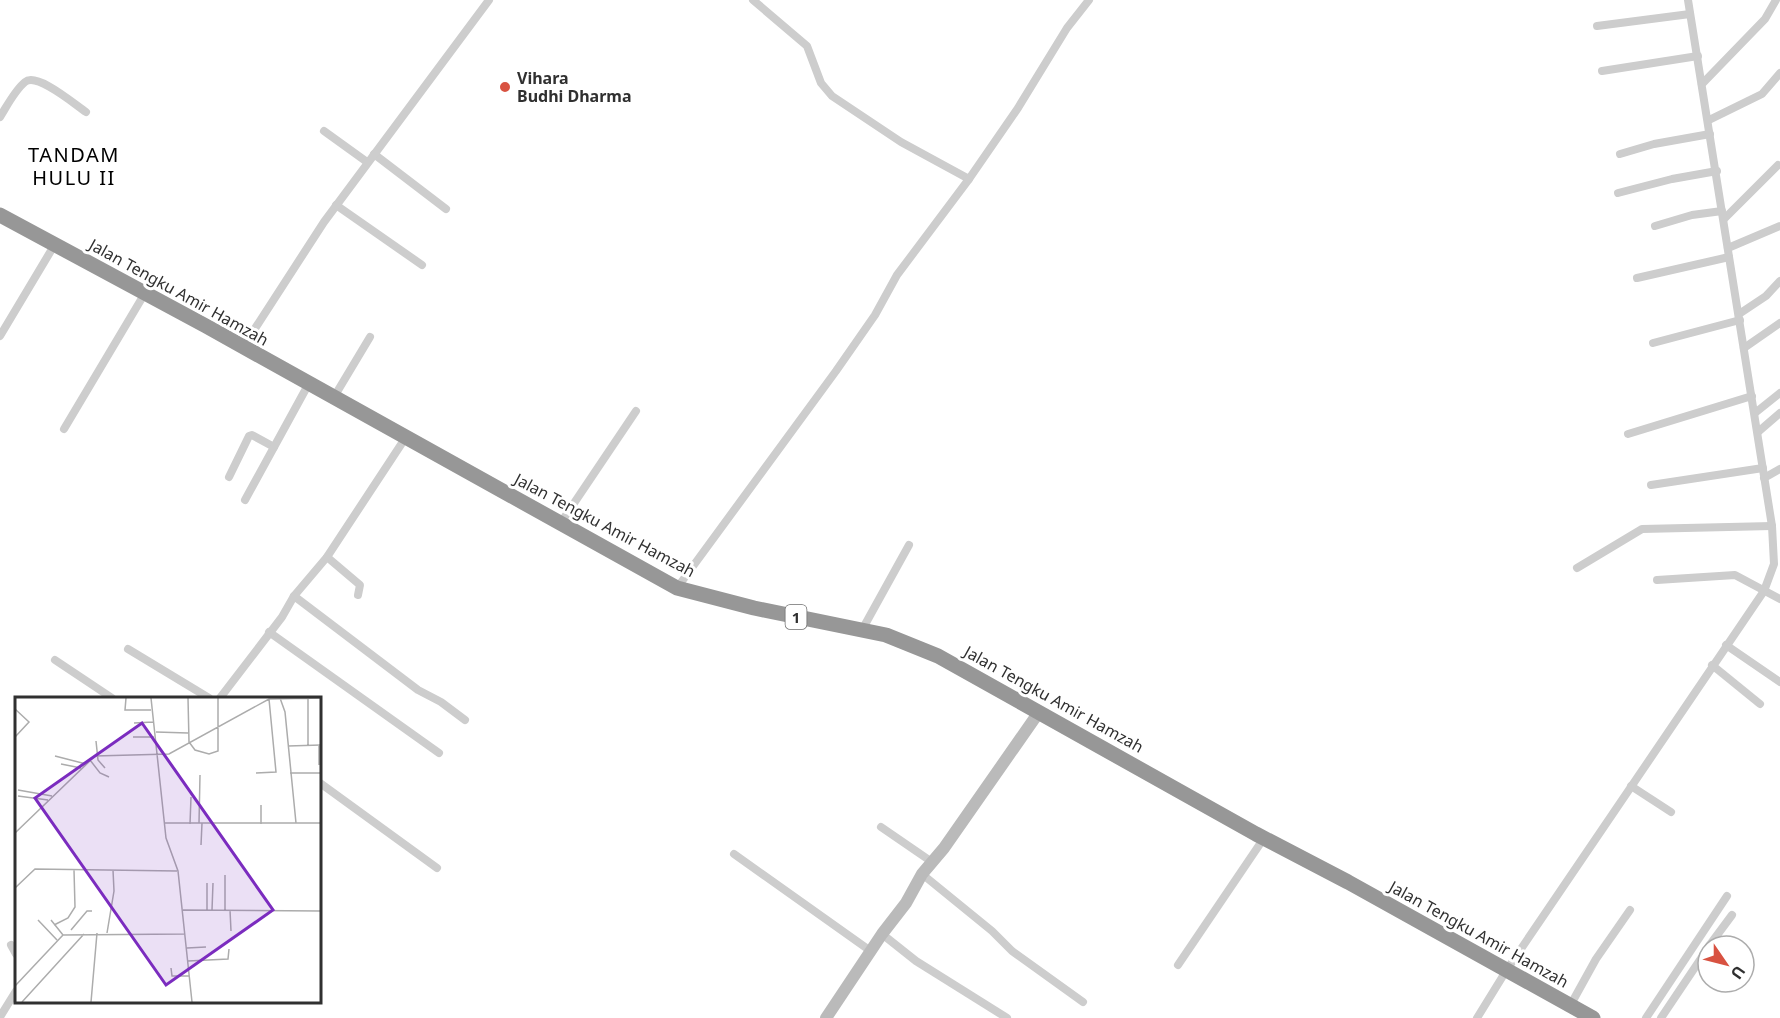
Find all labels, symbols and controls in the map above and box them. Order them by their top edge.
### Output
place label: Vihara Budhi Dharma [517,67,632,107]
marker: Vihara Budhi Dharma [498,80,512,94]
district label: TANDAM HULU II [28,141,120,191]
street label: Jalan Tengku Amir Hamzah [84,232,273,351]
street label: Jalan Tengku Amir Hamzah [509,467,699,582]
road number: 1 [786,605,806,629]
street label: Jalan Tengku Amir Hamzah [959,639,1148,758]
inset map [15,697,321,1003]
street label: Jalan Tengku Amir Hamzah [1384,874,1573,993]
north arrow [1696,934,1756,994]
text: U [1726,961,1751,984]

